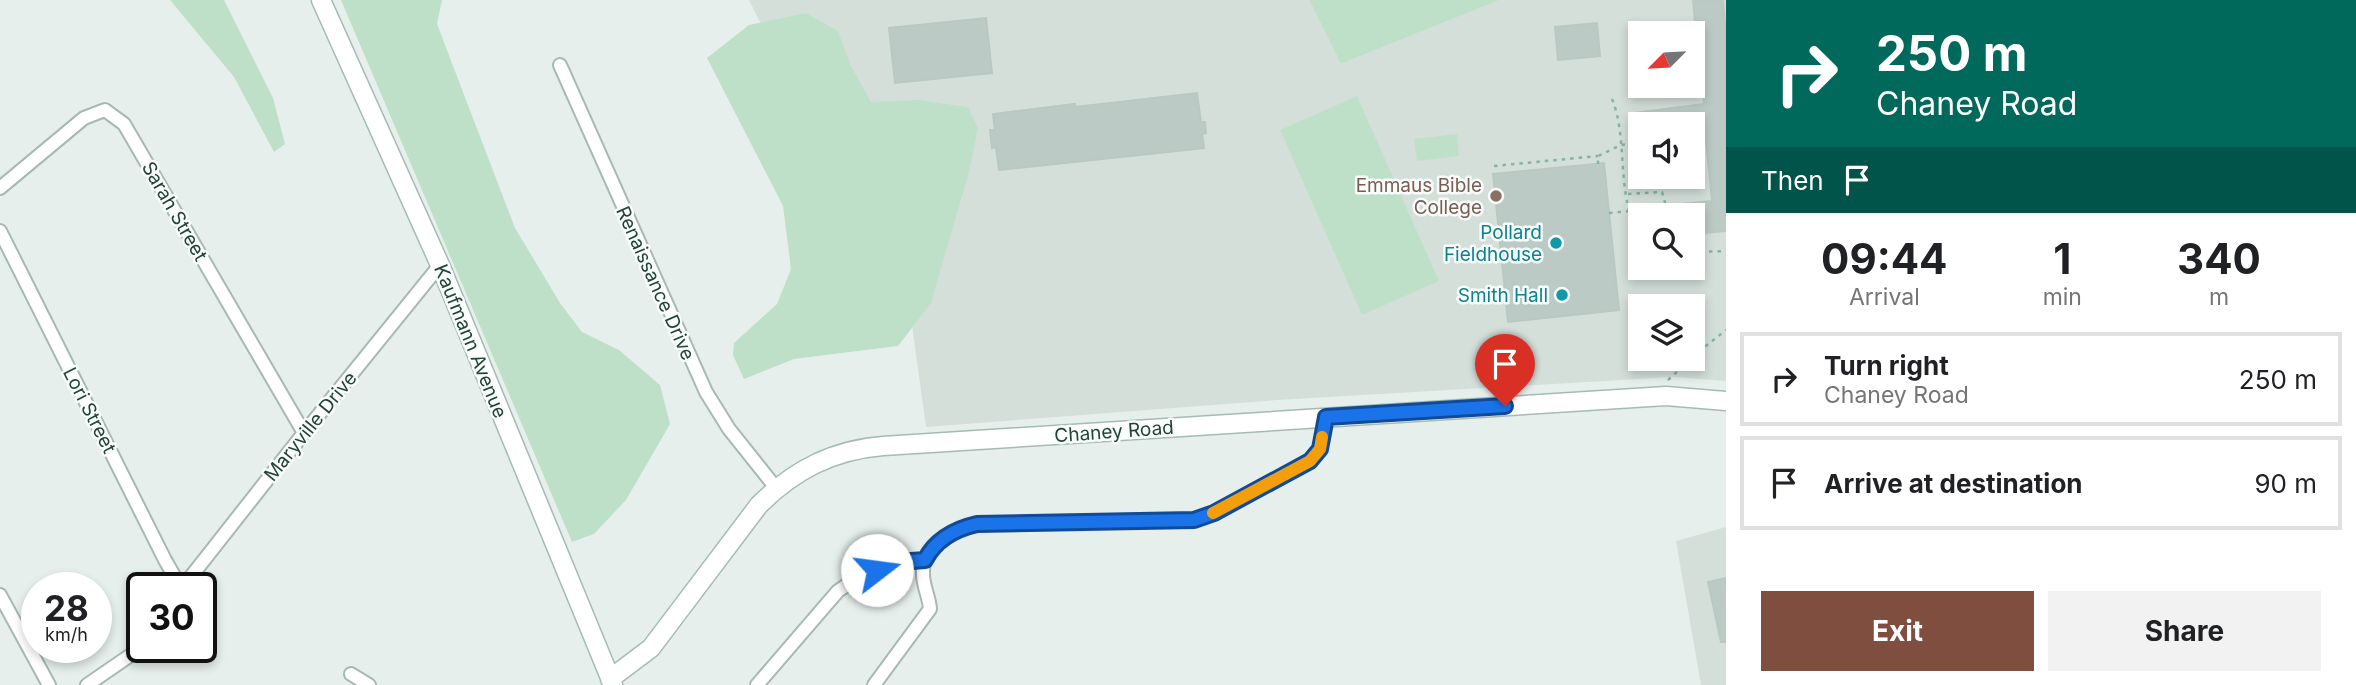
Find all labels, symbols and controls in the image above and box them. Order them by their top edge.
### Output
north arrow [1628,21,1704,98]
map controls [1628,21,1705,371]
text: 250 m [1876,24,2028,83]
icon: right [1761,28,1852,119]
text: Chaney Road [1876,84,2077,123]
button: sound [1628,112,1705,189]
street label: Sarah Street [137,157,212,265]
icon: arrive [1838,161,1876,199]
text: Then [1761,165,1824,196]
place label: Emmaus Bible College [1356,174,1482,219]
marker: Emmaus Bible College [1488,188,1504,204]
street label: Renaissance Drive [611,203,700,364]
button: search [1628,203,1705,280]
place label: Pollard Fieldhouse [1444,221,1542,266]
text: 09:44 [1821,233,1948,284]
text: 1 [2053,233,2071,284]
text: 340 [2177,233,2261,284]
marker: Pollard Fieldhouse [1548,235,1564,251]
street label: Kaufmann Avenue [429,261,512,421]
text: Arrival [1849,283,1920,311]
text: min [2043,283,2082,311]
text: m [2209,283,2229,311]
place label: Smith Hall [1458,284,1548,307]
marker: Smith Hall [1554,287,1570,303]
button: layers [1628,294,1705,371]
pin [1475,334,1535,406]
icon: arrive [1486,345,1524,383]
text: Turn right [1824,350,1949,381]
icon: right [1765,360,1803,398]
street label: Lori Street [58,364,121,457]
text: 250 m [2239,364,2317,395]
street label: Maryville Drive [259,367,361,486]
text: Chaney Road [1824,381,1969,409]
street label: Chaney Road [1054,416,1174,447]
icon: arrive [1765,464,1803,502]
text: Arrive at destination [1824,468,2083,499]
text: 90 m [2254,468,2317,499]
position arrow [840,533,914,607]
speed limit sign: 30 [126,572,217,663]
text: 28 [44,587,89,629]
button: Exit [1761,591,2034,671]
button: Share [2048,591,2321,671]
text: km/h [45,624,88,645]

